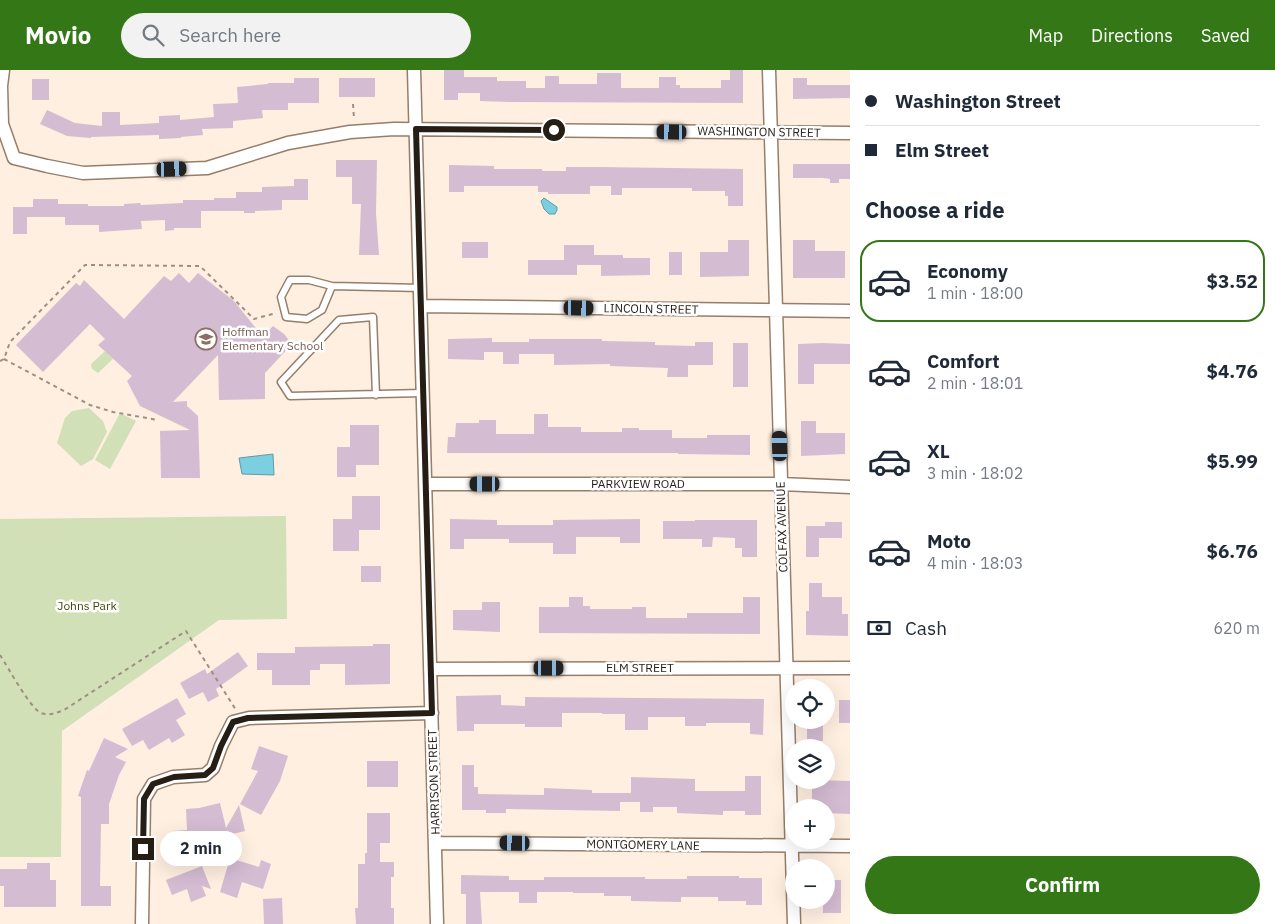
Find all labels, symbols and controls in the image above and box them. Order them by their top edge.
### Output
search box [121,13,471,58]
text: Movio [25,19,91,51]
icon: search [139,21,167,49]
text: Search here [179,23,281,47]
text: Map [1028,24,1063,47]
text: Directions [1091,24,1173,47]
text: Saved [1201,24,1250,47]
text: Washington Street [895,89,1061,113]
route start [543,119,565,141]
street label: WASHINGTON STREET [697,123,821,140]
car [656,124,687,140]
text: Elm Street [895,138,989,162]
car [156,161,187,177]
text: Choose a ride [865,195,1005,224]
icon: car [867,259,912,304]
text: Economy [927,259,1008,283]
text: $3.52 [1206,269,1258,293]
text: 1 min · 18:00 [927,283,1023,303]
car [563,300,594,316]
street label: LINCOLN STREET [604,300,699,317]
place label: Hoffman Elementary School [222,324,323,353]
school or university icon: Hoffman Elementary School [194,327,218,351]
icon: car [867,349,912,394]
text: Comfort [927,349,1000,373]
text: $4.76 [1206,359,1258,383]
text: 2 min · 18:01 [927,373,1023,393]
car [771,431,788,461]
icon: car [867,439,912,484]
text: XL [927,439,950,463]
text: $5.99 [1206,449,1258,473]
text: 3 min · 18:02 [927,463,1023,483]
street label: PARKVIEW ROAD [591,476,685,491]
car [470,477,500,492]
street label: COLFAX AVENUE [772,481,791,573]
icon: car [867,529,912,574]
text: Moto [927,529,971,553]
text: $6.76 [1206,539,1258,563]
text: 4 min · 18:03 [927,553,1023,573]
park label: Johns Park [57,598,117,613]
icon: cash [865,614,893,642]
text: Cash [905,616,947,640]
text: 620 m [1213,618,1260,638]
street label: ELM STREET [606,660,674,675]
car [534,661,564,676]
map controls [785,679,835,909]
button: locate [785,679,835,729]
street label: HARRISON STREET [424,729,443,835]
button: layers [785,739,835,789]
button: + [785,799,835,849]
callout: 2 min [160,832,243,866]
car [499,835,530,851]
street label: MONTGOMERY LANE [586,836,700,853]
route end [132,838,154,860]
text: 2 min [180,838,222,858]
button: Confirm [865,856,1260,914]
button: − [785,859,835,909]

